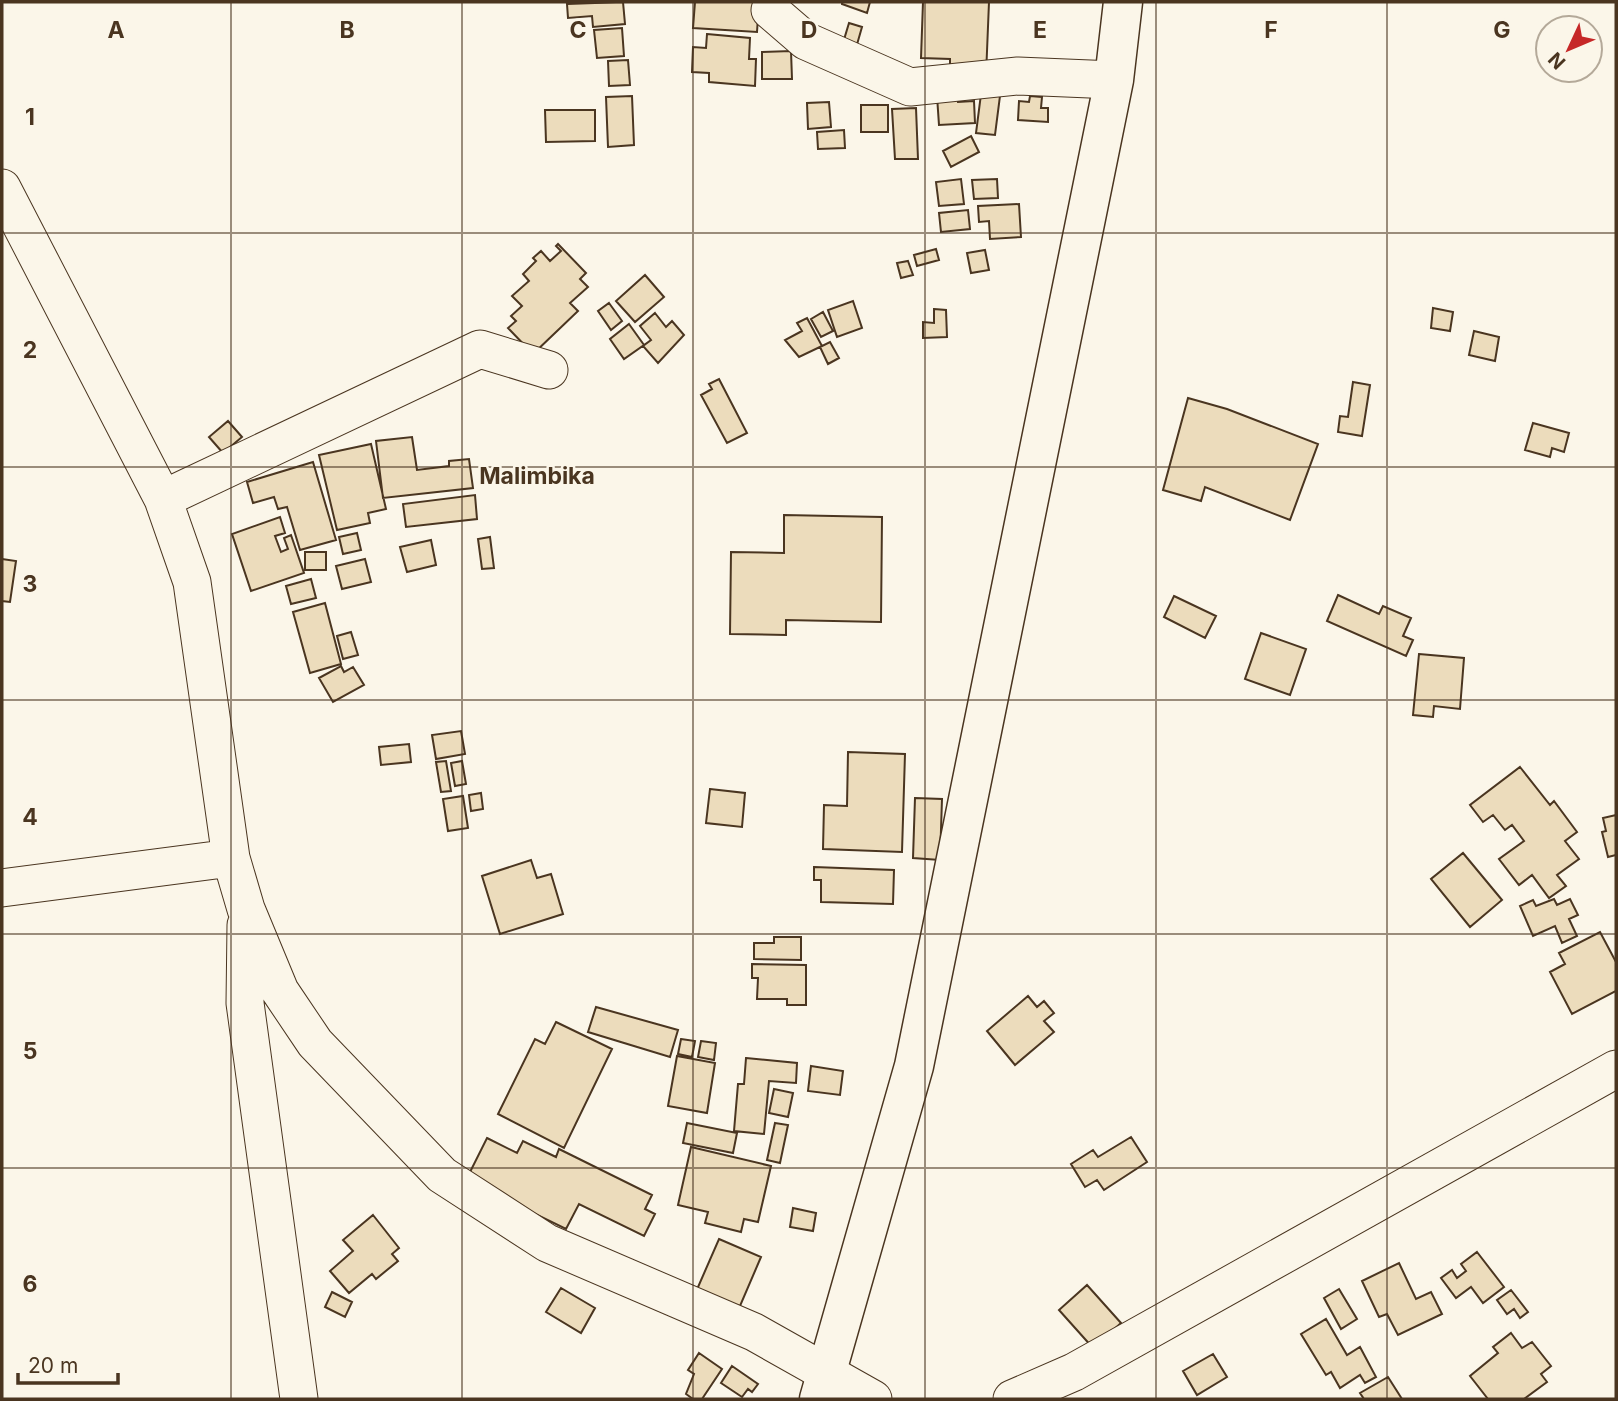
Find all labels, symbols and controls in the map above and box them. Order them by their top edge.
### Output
north arrow [1534,14,1604,84]
text: A [107,16,125,44]
text: B [339,16,355,44]
text: C [569,16,587,44]
text: D [801,16,817,44]
text: E [1033,16,1047,44]
text: F [1264,16,1278,44]
text: G [1493,16,1511,44]
text: N [1544,47,1570,74]
text: 1 [25,103,35,131]
text: 2 [23,336,37,364]
district label: Malimbika [479,462,595,490]
text: 3 [23,570,37,598]
text: 4 [22,803,38,831]
text: 5 [23,1037,37,1065]
text: 6 [23,1270,37,1298]
scale bar [18,1342,117,1386]
text: 20 m [28,1353,78,1378]

